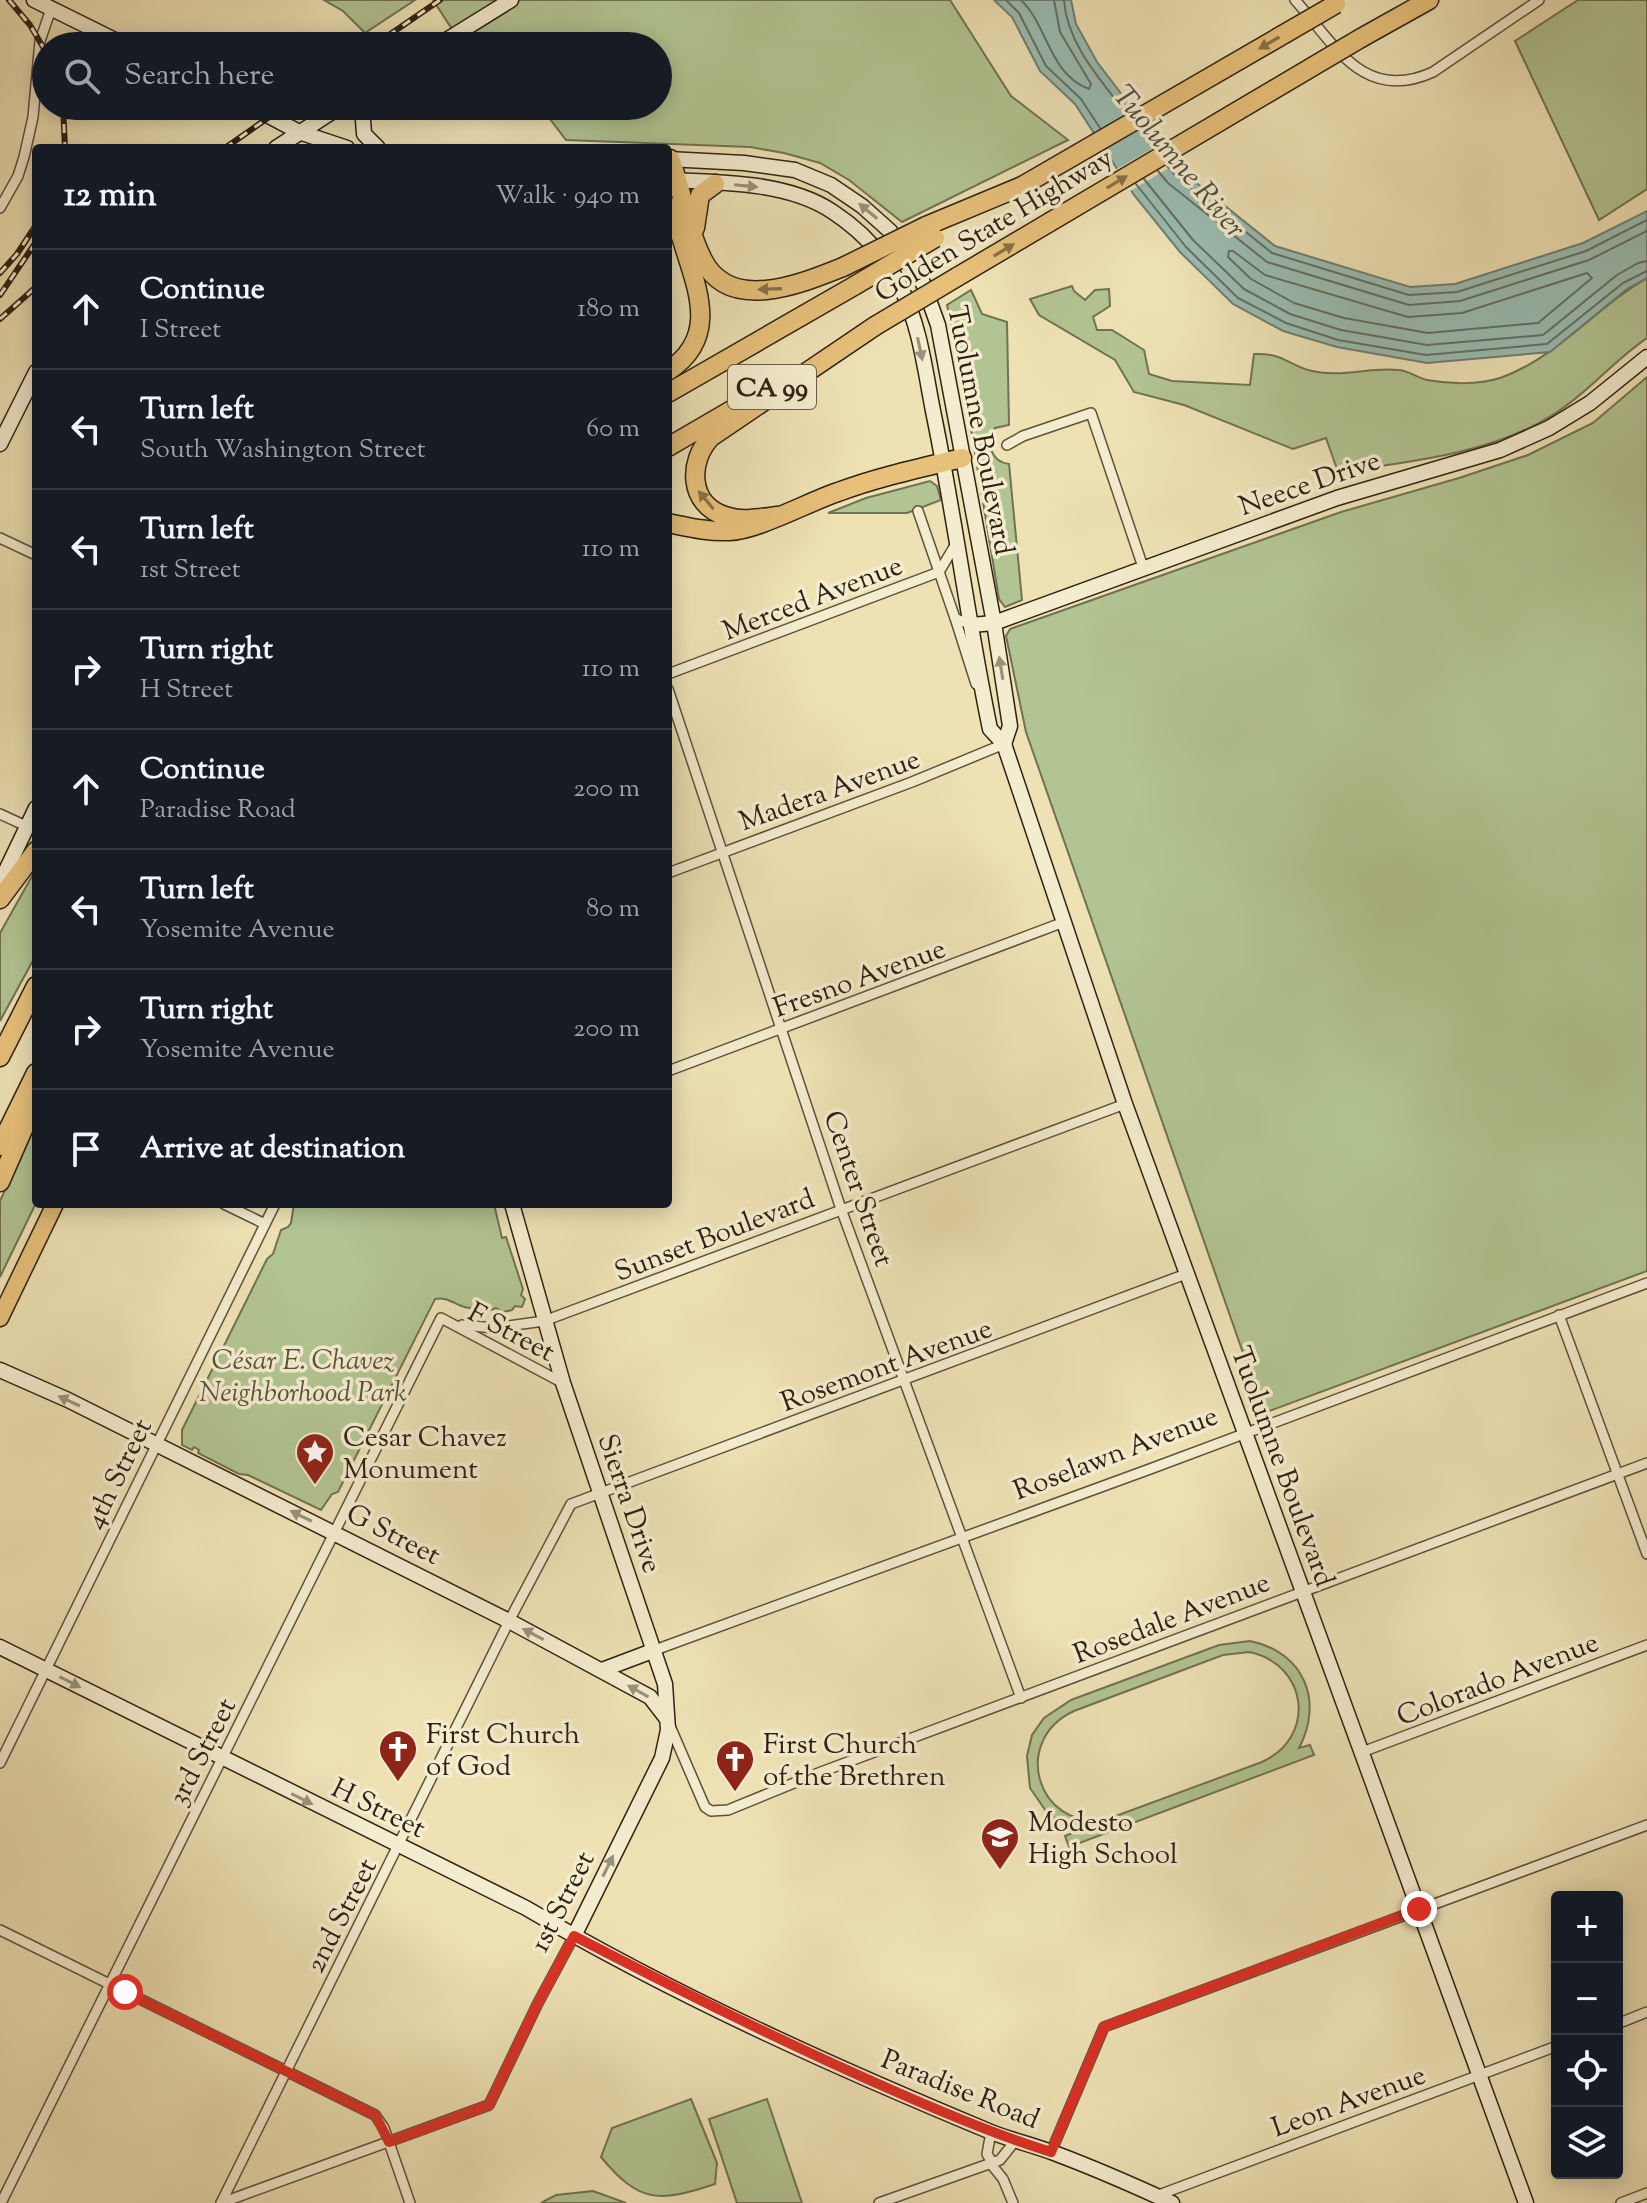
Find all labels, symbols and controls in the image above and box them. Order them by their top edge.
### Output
search box [32,32,672,120]
one-way arrow [1258,36,1280,50]
icon: search [60,54,104,98]
text: Search here [124,55,274,98]
water label: Tuolumne River [1101,77,1255,249]
street label: Golden State Highway [868,140,1121,314]
text: 12 min [64,172,157,221]
one-way arrow [1106,175,1128,189]
text: Walk · 940 m [495,178,640,215]
one-way arrow [734,179,759,192]
one-way arrow [859,203,879,220]
one-way arrow [993,243,1015,257]
text: Continue [140,269,265,312]
one-way arrow [756,283,782,296]
icon: ahead [64,287,108,331]
text: 180 m [577,291,640,328]
street label: Tuolumne Boulevard [935,302,1023,559]
text: I Street [140,312,221,349]
one-way arrow [915,337,927,362]
road number: CA 99 [728,365,816,409]
text: Turn left [140,389,254,432]
icon: left [64,407,108,451]
text: 60 m [586,411,640,448]
text: South Washington Street [140,432,426,469]
street label: Neece Drive [1234,442,1386,528]
one-way arrow [698,491,715,511]
text: Turn left [140,509,254,552]
icon: left [64,527,108,571]
text: 110 m [582,531,640,568]
street label: Merced Avenue [717,547,909,653]
text: 1st Street [140,552,241,589]
text: Turn right [140,629,273,672]
icon: right [64,647,108,691]
text: 110 m [582,651,640,688]
one-way arrow [994,655,1006,680]
text: H Street [140,672,233,709]
street label: Madera Avenue [734,741,926,843]
text: Continue [140,749,265,792]
icon: ahead [64,767,108,811]
text: 200 m [573,771,640,808]
text: Paradise Road [140,792,296,829]
text: Turn left [140,869,254,912]
icon: left [64,887,108,931]
text: 80 m [586,891,640,928]
text: Yosemite Avenue [140,912,335,949]
street label: Fresno Avenue [768,930,952,1030]
text: Turn right [140,989,273,1032]
icon: right [64,1007,108,1051]
text: 200 m [573,1011,640,1048]
text: Yosemite Avenue [140,1032,335,1069]
street label: Center Street [812,1106,903,1273]
icon: arrive [64,1127,108,1171]
text: Arrive at destination [140,1128,405,1171]
street label: Sunset Boulevard [609,1180,821,1293]
street label: F Street [460,1294,562,1374]
street label: Rosemont Avenue [776,1310,998,1424]
street label: Tuolumne Boulevard [1219,1341,1343,1593]
park label: César E. Chavez Neighborhood Park [199,1342,407,1414]
one-way arrow [57,1394,80,1408]
street label: Roselawn Avenue [1008,1397,1224,1512]
street label: 4th Street [76,1412,164,1536]
place label: Cesar Chavez Monument [343,1419,507,1491]
street label: Sierra Drive [586,1429,671,1579]
place icon: Cesar Chavez Monument [294,1431,336,1486]
street label: G Street [338,1495,447,1577]
one-way arrow [290,1509,313,1523]
street label: Rosedale Avenue [1068,1564,1276,1676]
street label: Colorado Avenue [1391,1624,1605,1738]
one-way arrow [522,1627,545,1641]
one-way arrow [58,1675,81,1689]
one-way arrow [627,1684,649,1698]
street label: 3rd Street [160,1691,248,1813]
place label: First Church of God [426,1716,580,1788]
place label: First Church of the Brethren [763,1726,946,1798]
church icon: First Church of God [377,1728,419,1783]
church icon: First Church of the Brethren [714,1738,756,1793]
street label: H Street [324,1770,432,1850]
one-way arrow [291,1792,314,1805]
place label: Modesto High School [1028,1804,1178,1876]
school or university icon: Modesto High School [979,1816,1021,1871]
street label: 1st Street [521,1845,606,1960]
street label: 2nd Street [297,1852,389,1980]
one-way arrow [601,1854,615,1878]
route end [1401,1891,1437,1927]
map controls [1551,1891,1623,2179]
button: + [1551,1891,1623,1963]
button: − [1551,1963,1623,2035]
route start [107,1974,143,2010]
button: locate [1551,2035,1623,2107]
street label: Paradise Road [875,2041,1045,2141]
street label: Leon Avenue [1266,2056,1432,2149]
button: layers [1551,2107,1623,2179]

